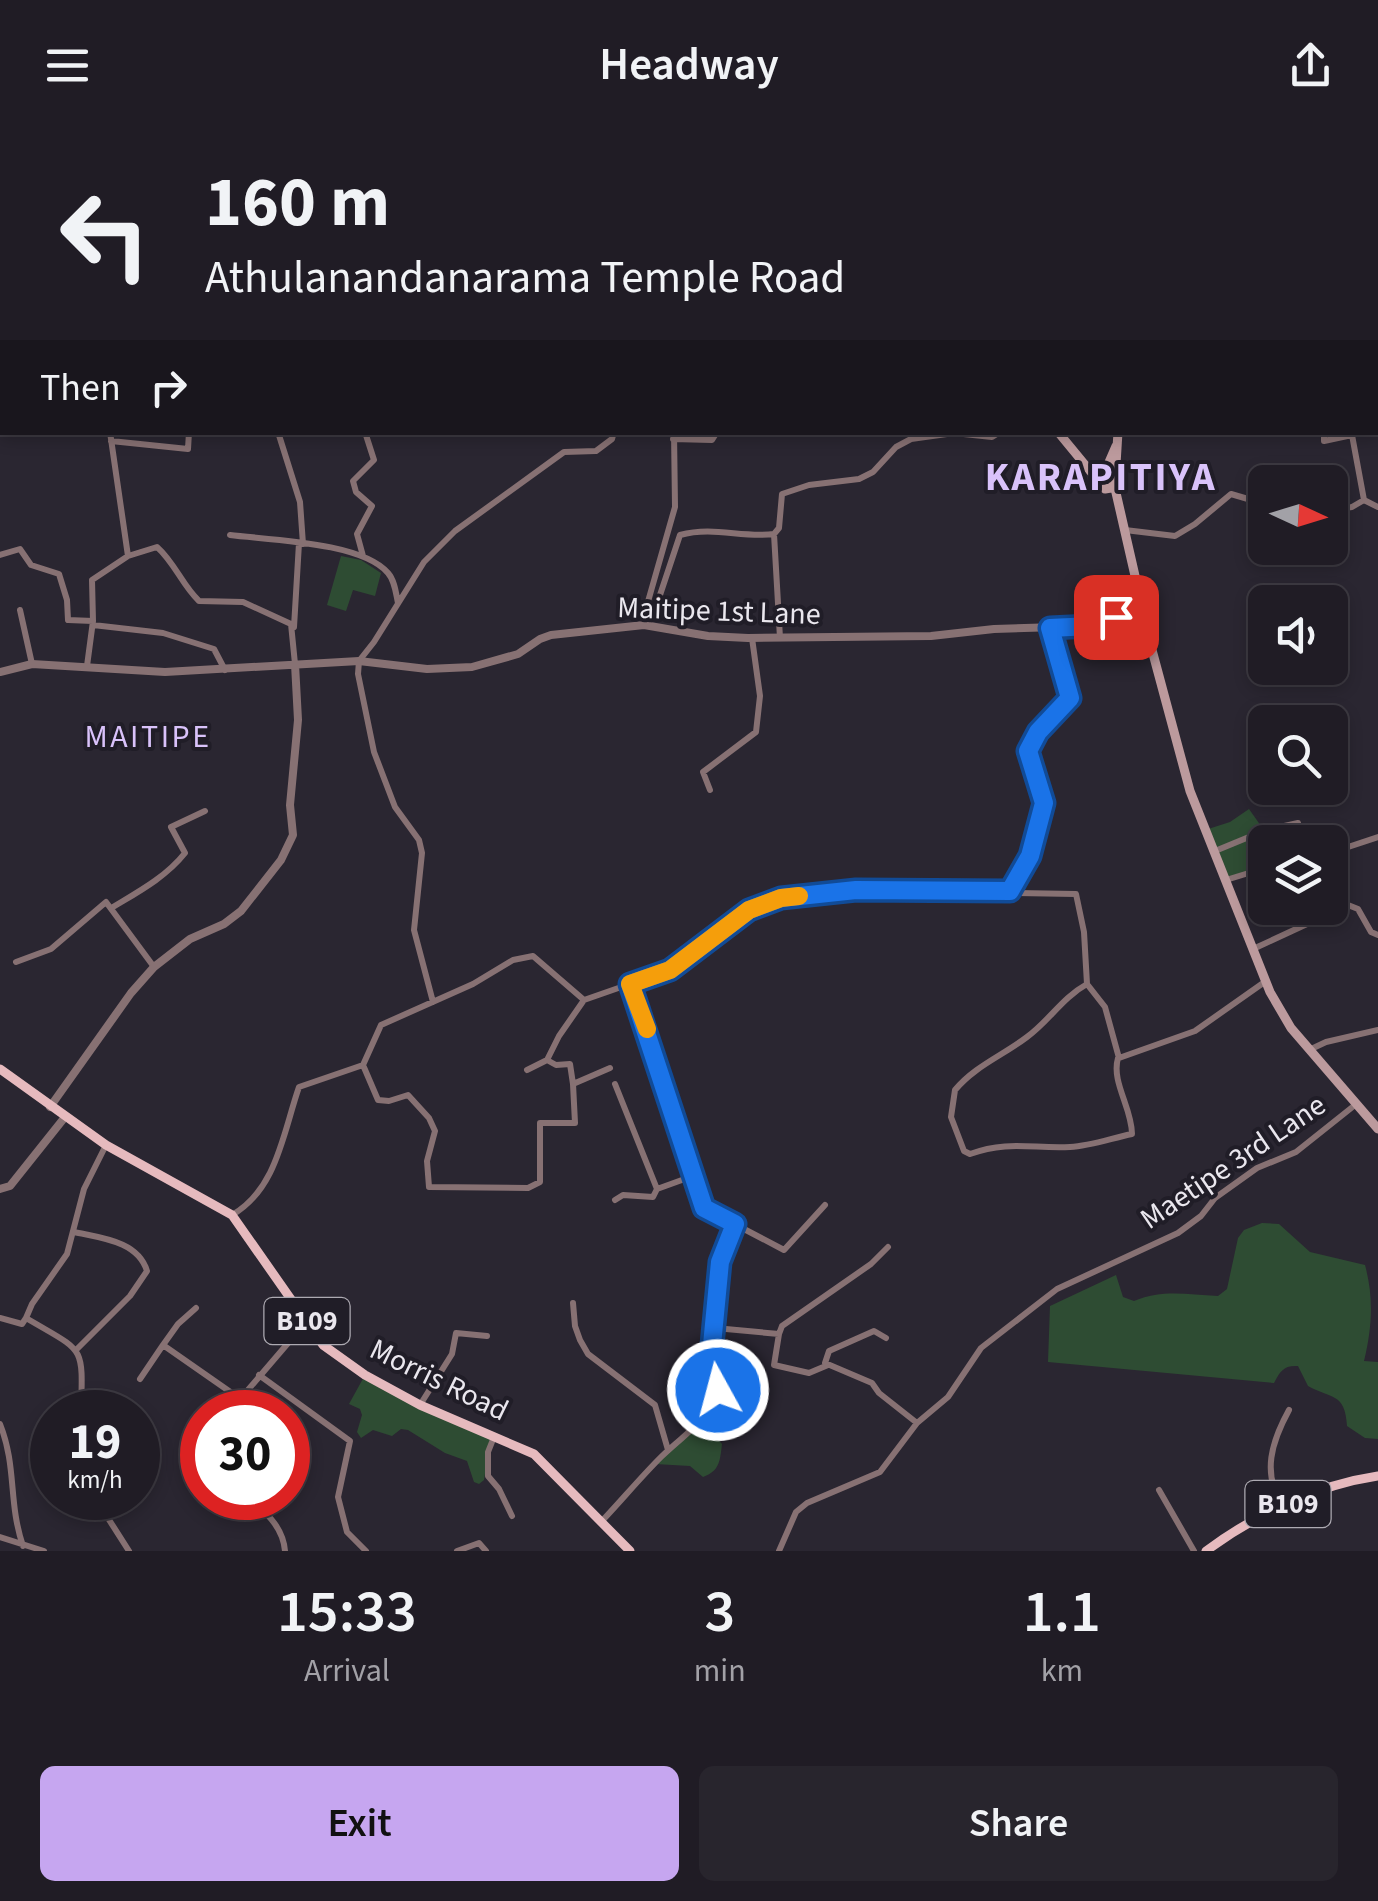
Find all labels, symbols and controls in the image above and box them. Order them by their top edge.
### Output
text: Headway [599,33,779,97]
icon: menu [40,38,95,93]
icon: share [1283,38,1338,93]
text: 160 m [205,153,390,253]
icon: left [40,170,170,300]
text: Athulanandanarama Temple Road [205,246,845,310]
icon: right [141,360,196,415]
text: Then [40,361,121,415]
district label: KARAPITIYA [985,449,1217,506]
north arrow [1248,465,1348,565]
map controls [1248,465,1348,925]
pin [1074,575,1159,660]
button: sound [1248,585,1348,685]
street label: Maitipe 1st Lane [617,586,821,636]
icon: arrive [1089,590,1144,645]
button: search [1248,705,1348,805]
district label: MAITIPE [84,714,212,760]
button: layers [1248,825,1348,925]
street label: Maetipe 3rd Lane [1132,1084,1334,1240]
road number: B109 [264,1298,350,1344]
street label: Morris Road [363,1328,515,1432]
position arrow [666,1338,770,1442]
speed limit sign: 30 [180,1390,310,1520]
text: 19 [69,1407,121,1478]
text: km/h [67,1462,123,1498]
road number: B109 [1246,1481,1330,1527]
text: 15:33 [277,1570,417,1655]
text: 3 [704,1570,735,1655]
text: 1.1 [1023,1570,1101,1655]
text: Arrival [304,1648,390,1694]
text: min [694,1648,746,1694]
text: km [1041,1648,1083,1694]
button: Exit [40,1766,679,1881]
button: Share [699,1766,1338,1881]

